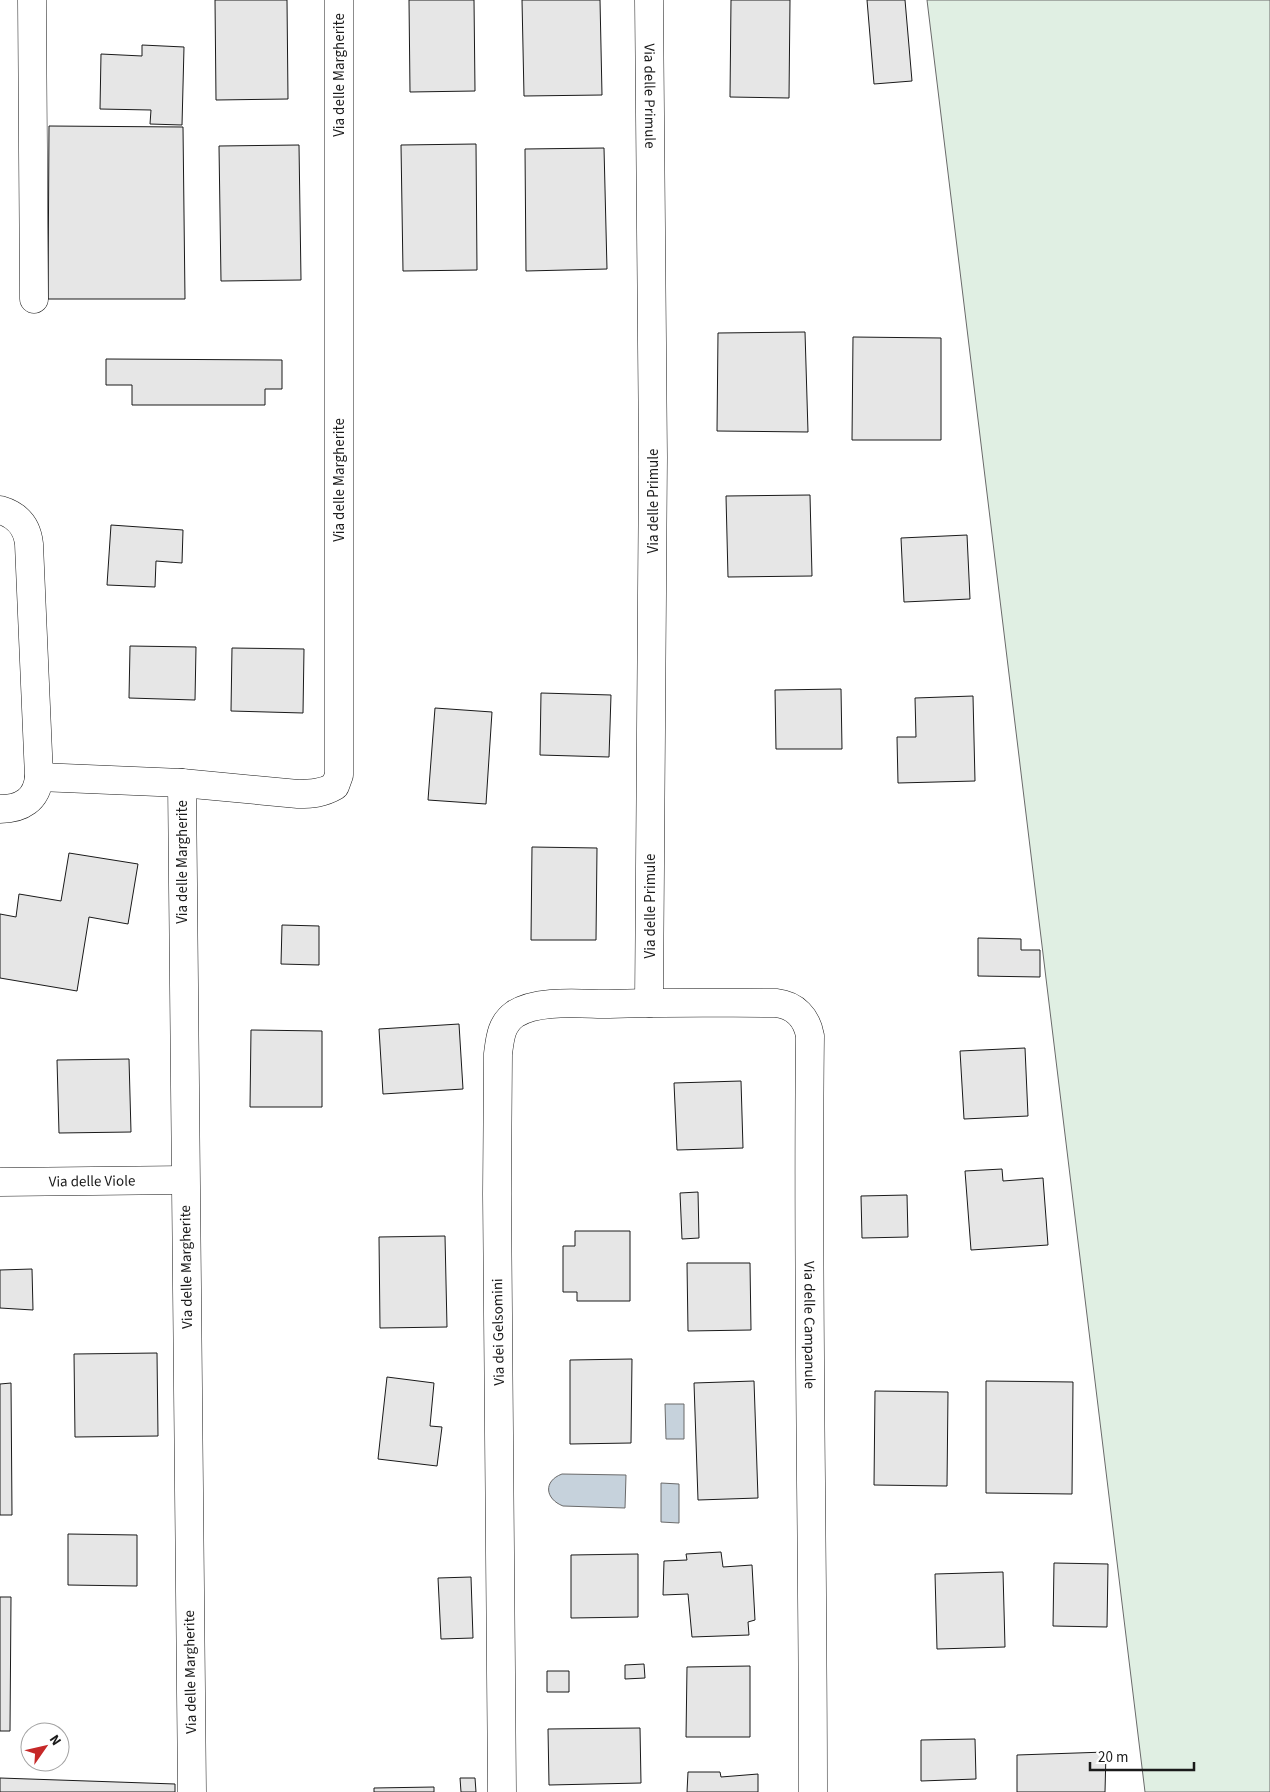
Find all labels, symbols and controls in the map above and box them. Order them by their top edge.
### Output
street label: Via delle Margherite [329,13,350,137]
street label: Via delle Primule [638,43,660,149]
street label: Via delle Margherite [329,418,350,542]
street label: Via delle Primule [643,448,664,554]
street label: Via delle Margherite [172,800,193,924]
street label: Via delle Primule [640,853,661,959]
street label: Via delle Viole [48,1171,136,1192]
street label: Via delle Margherite [175,1205,198,1329]
street label: Via delle Campanule [798,1261,820,1389]
street label: Via dei Gelsomini [487,1278,510,1386]
street label: Via delle Margherite [179,1610,202,1734]
north arrow [20,1722,70,1772]
text: N [44,1731,66,1750]
scale bar [1090,1740,1194,1772]
text: 20 m [1098,1747,1128,1768]

